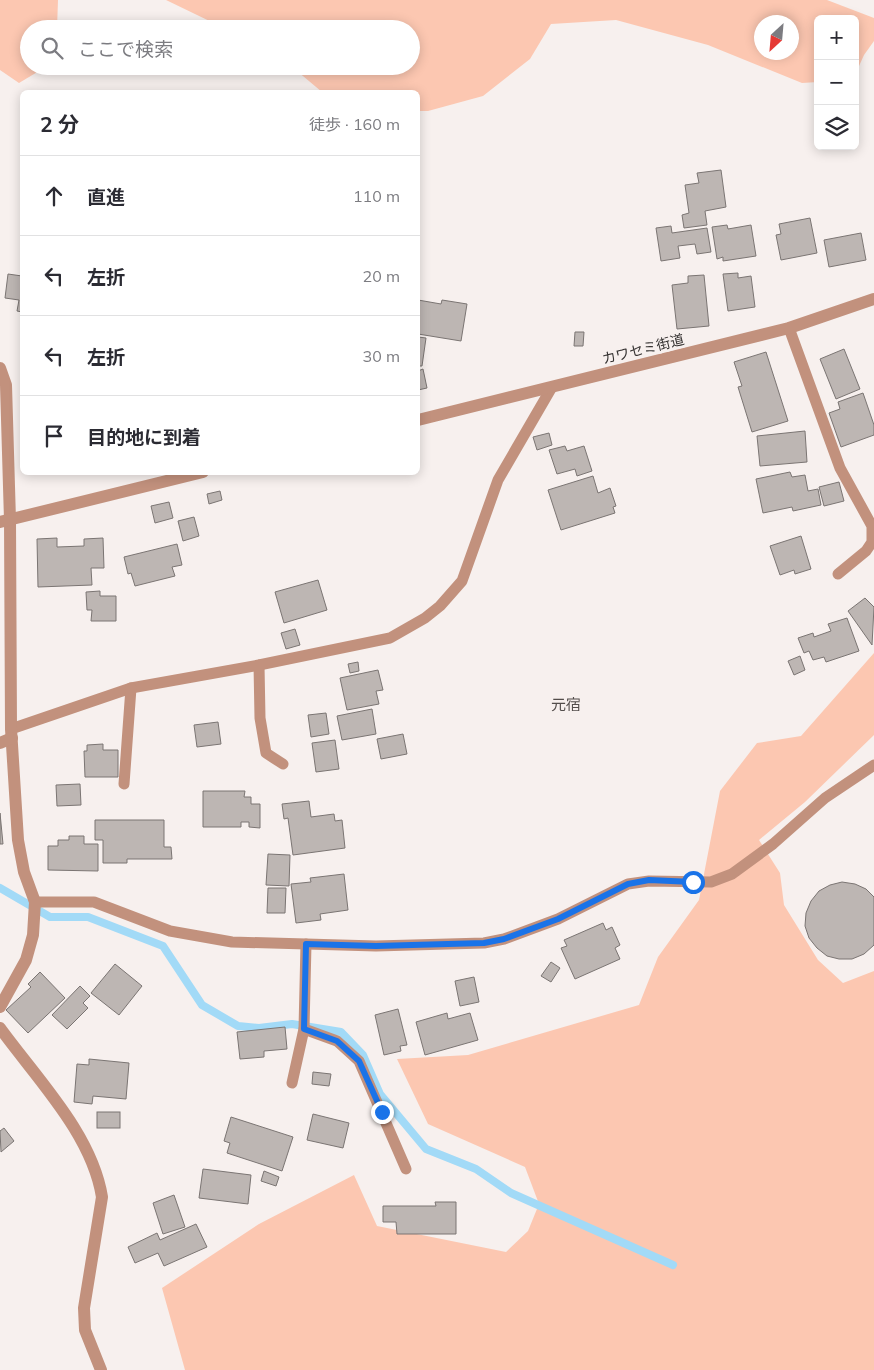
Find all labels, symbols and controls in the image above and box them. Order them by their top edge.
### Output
north arrow [754,15,799,60]
map controls [814,15,859,150]
button: + [814,15,859,60]
search box [20,20,420,75]
icon: search [38,34,66,62]
text: ここで検索 [78,37,173,61]
button: − [814,60,859,105]
button: layers [814,105,859,150]
text: 2 分 [40,111,79,137]
text: 徒歩 · 160 m [309,114,400,134]
icon: ahead [40,182,68,210]
text: 直進 [87,185,125,209]
text: 110 m [353,186,400,206]
icon: left [40,262,68,290]
text: 左折 [87,265,125,289]
text: 20 m [363,266,400,286]
street label: カワセミ街道 [600,330,686,368]
icon: left [40,342,68,370]
text: 左折 [87,345,125,369]
text: 30 m [363,346,400,366]
icon: arrive [40,422,68,450]
text: 目的地に到着 [87,425,201,449]
district label: 元宿 [551,695,581,714]
route start [682,871,705,894]
route end [371,1101,394,1124]

